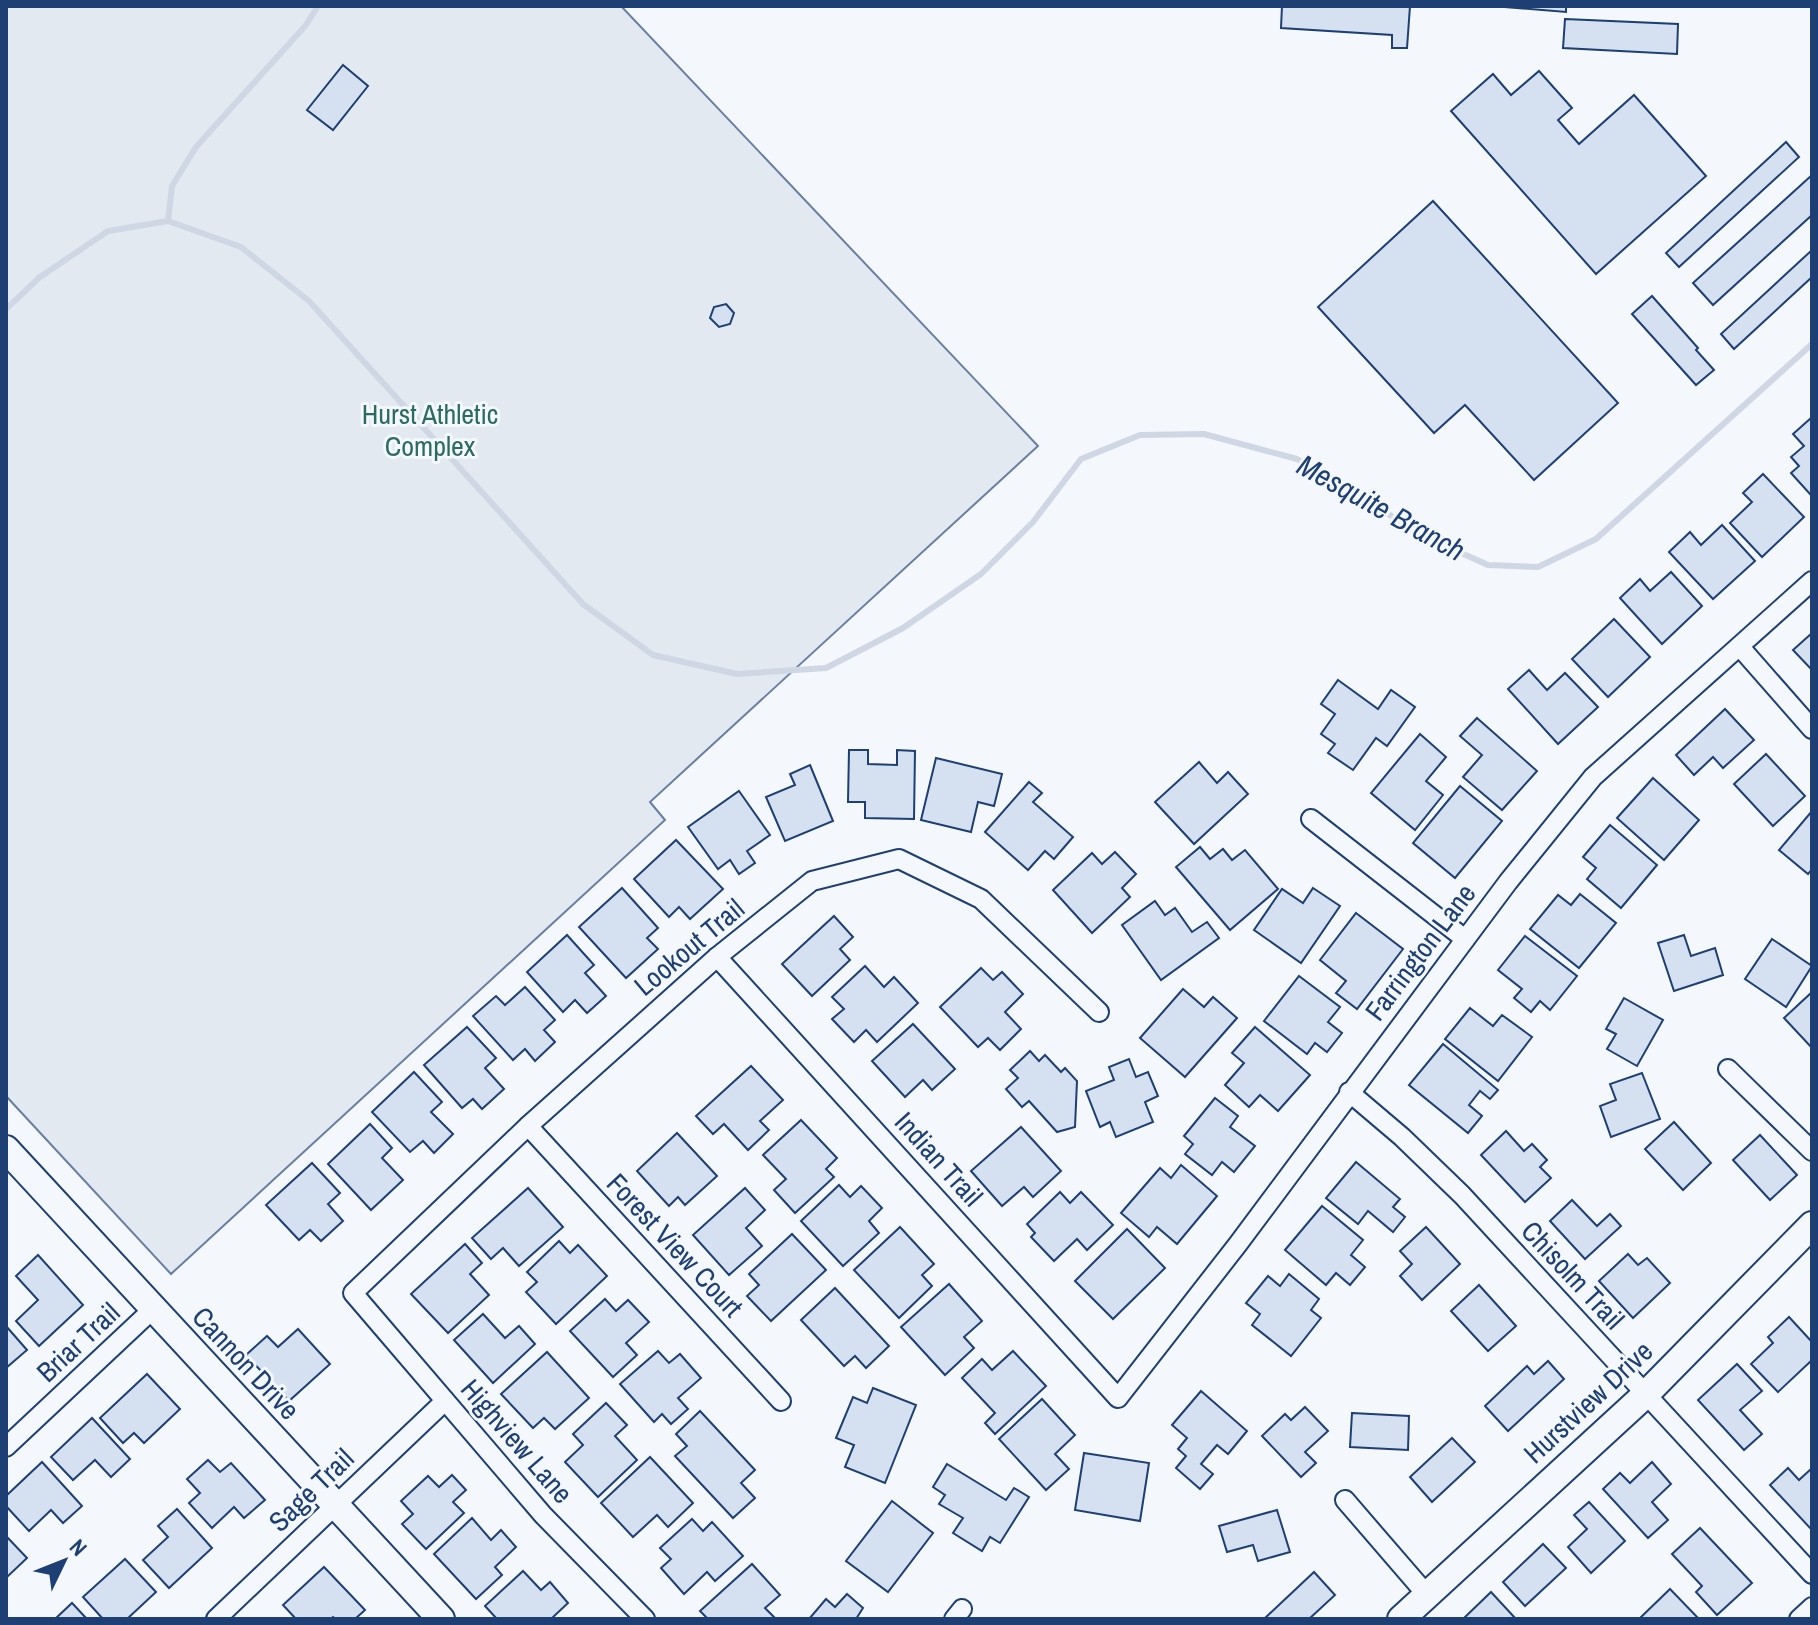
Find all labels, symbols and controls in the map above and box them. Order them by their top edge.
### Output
park label: Hurst Athletic Complex [362,395,498,465]
water label: Mesquite Branch [1290,445,1473,570]
street label: Farrington Lane [1356,876,1484,1028]
street label: Lookout Trail [626,890,752,1004]
street label: Indian Trail [886,1104,992,1214]
street label: Forest View Court [599,1165,751,1325]
street label: Chisolm Trail [1513,1213,1633,1337]
street label: Briar Trail [28,1294,128,1390]
street label: Cannon Drive [184,1298,308,1428]
street label: Hurstview Drive [1515,1332,1661,1472]
street label: Highview Lane [452,1371,582,1511]
street label: Sage Trail [260,1440,362,1540]
north arrow [24,1521,104,1601]
text: N [63,1532,94,1562]

